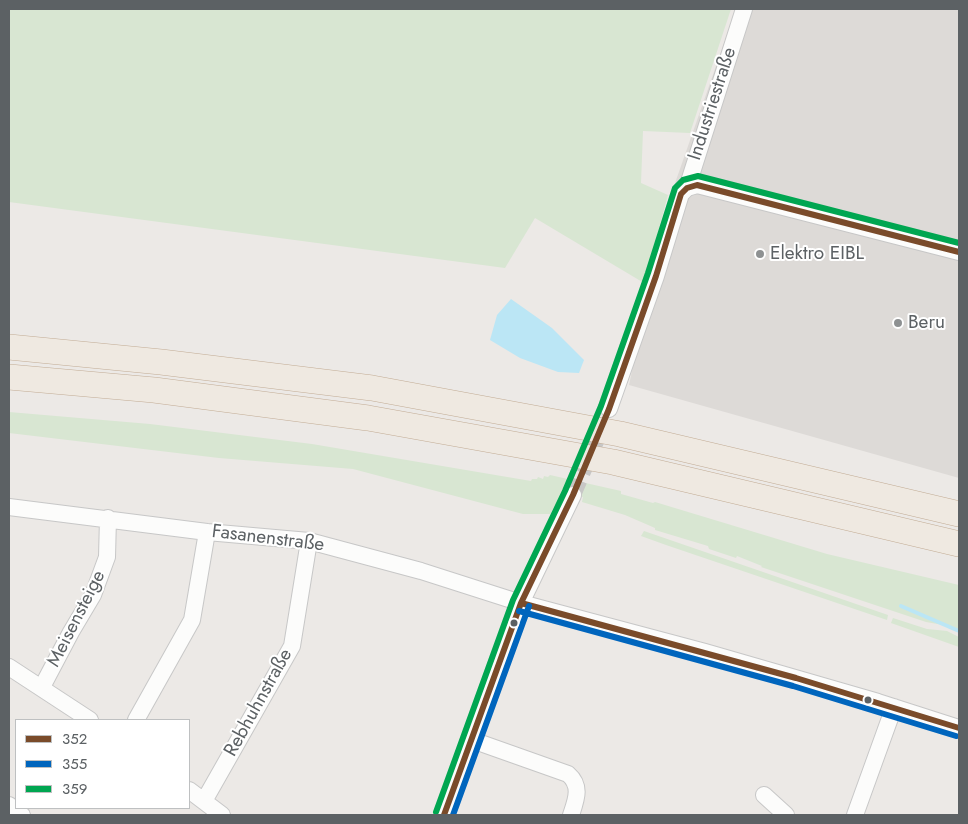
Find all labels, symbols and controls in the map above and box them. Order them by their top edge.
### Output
street label: Industriestraße [684,45,742,163]
place label: Elektro EIBL [770,243,864,265]
marker: Elektro EIBL [754,248,766,260]
place label: Beru [908,312,945,334]
marker: Beru [892,317,904,329]
street label: Fasanenstraße [211,521,325,557]
street label: Meisensteige [43,567,111,671]
unlabelled marker [509,618,519,628]
street label: Rebhuhnstraße [220,645,298,761]
unlabelled marker [863,695,873,705]
legend [15,719,190,809]
text: 352 [62,728,87,750]
text: 355 [62,753,87,775]
text: 359 [62,778,87,800]

